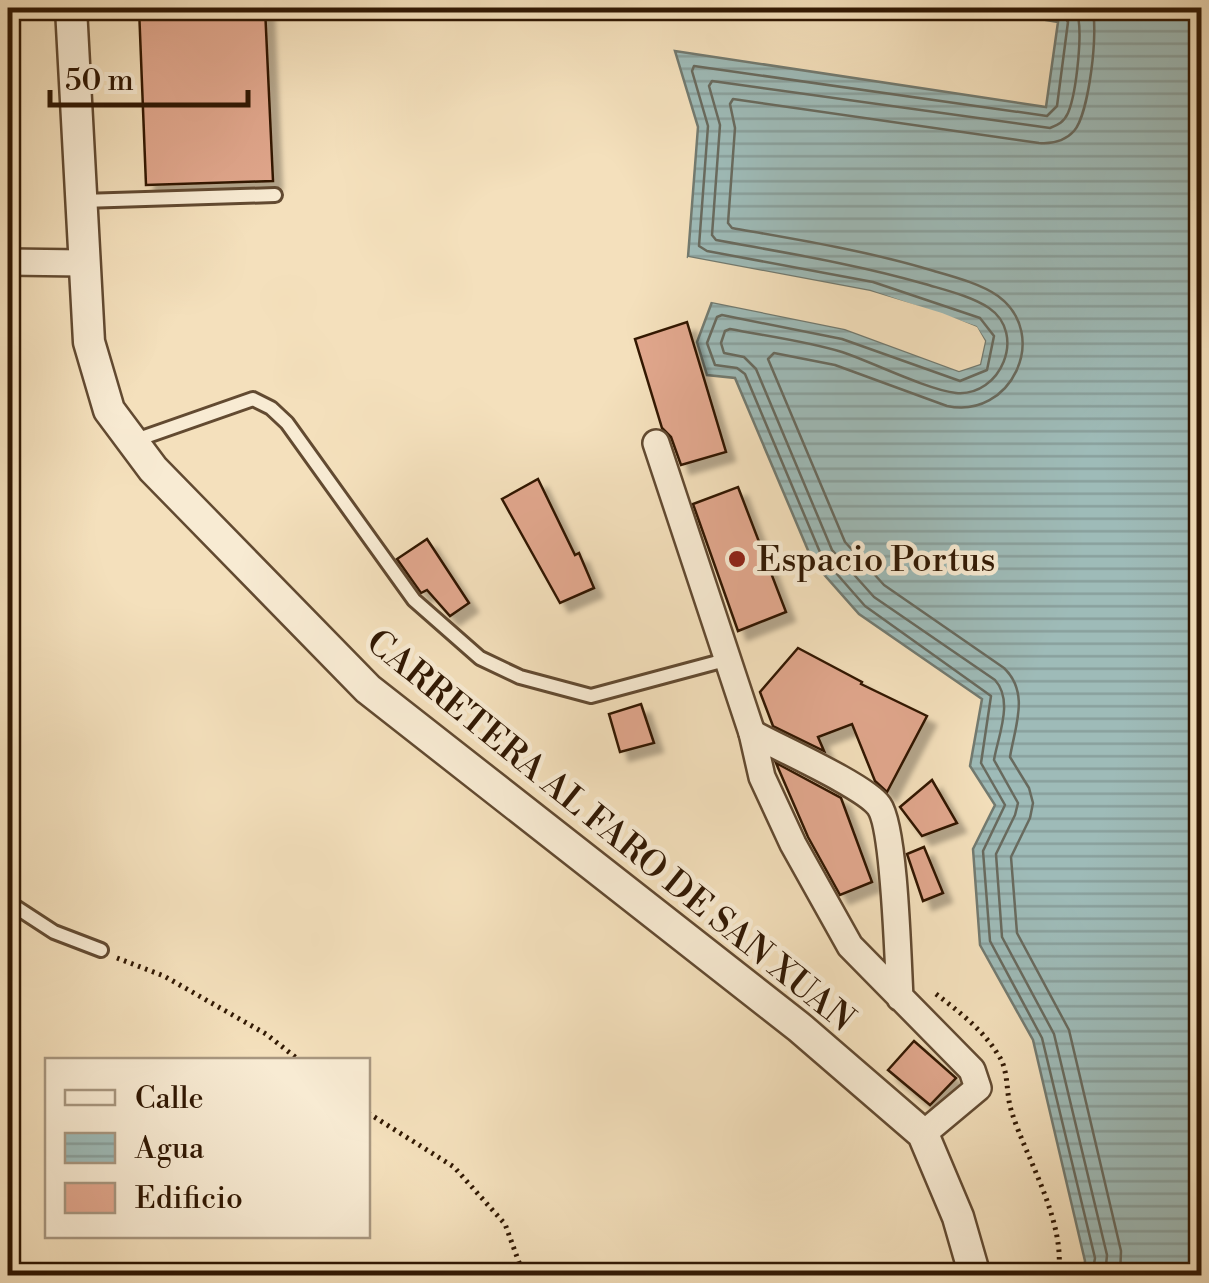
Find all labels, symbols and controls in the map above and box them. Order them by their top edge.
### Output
scale bar [50,45,248,107]
text: 50 m [65,62,134,100]
place label: Espacio Portus [757,539,996,582]
marker: Espacio Portus [726,548,748,570]
street label: CARRETERA AL FARO DE SAN XUAN [357,621,863,1041]
legend [45,1058,370,1238]
text: Calle [135,1080,204,1118]
text: Agua [134,1130,205,1168]
text: Edificio [135,1180,243,1218]

